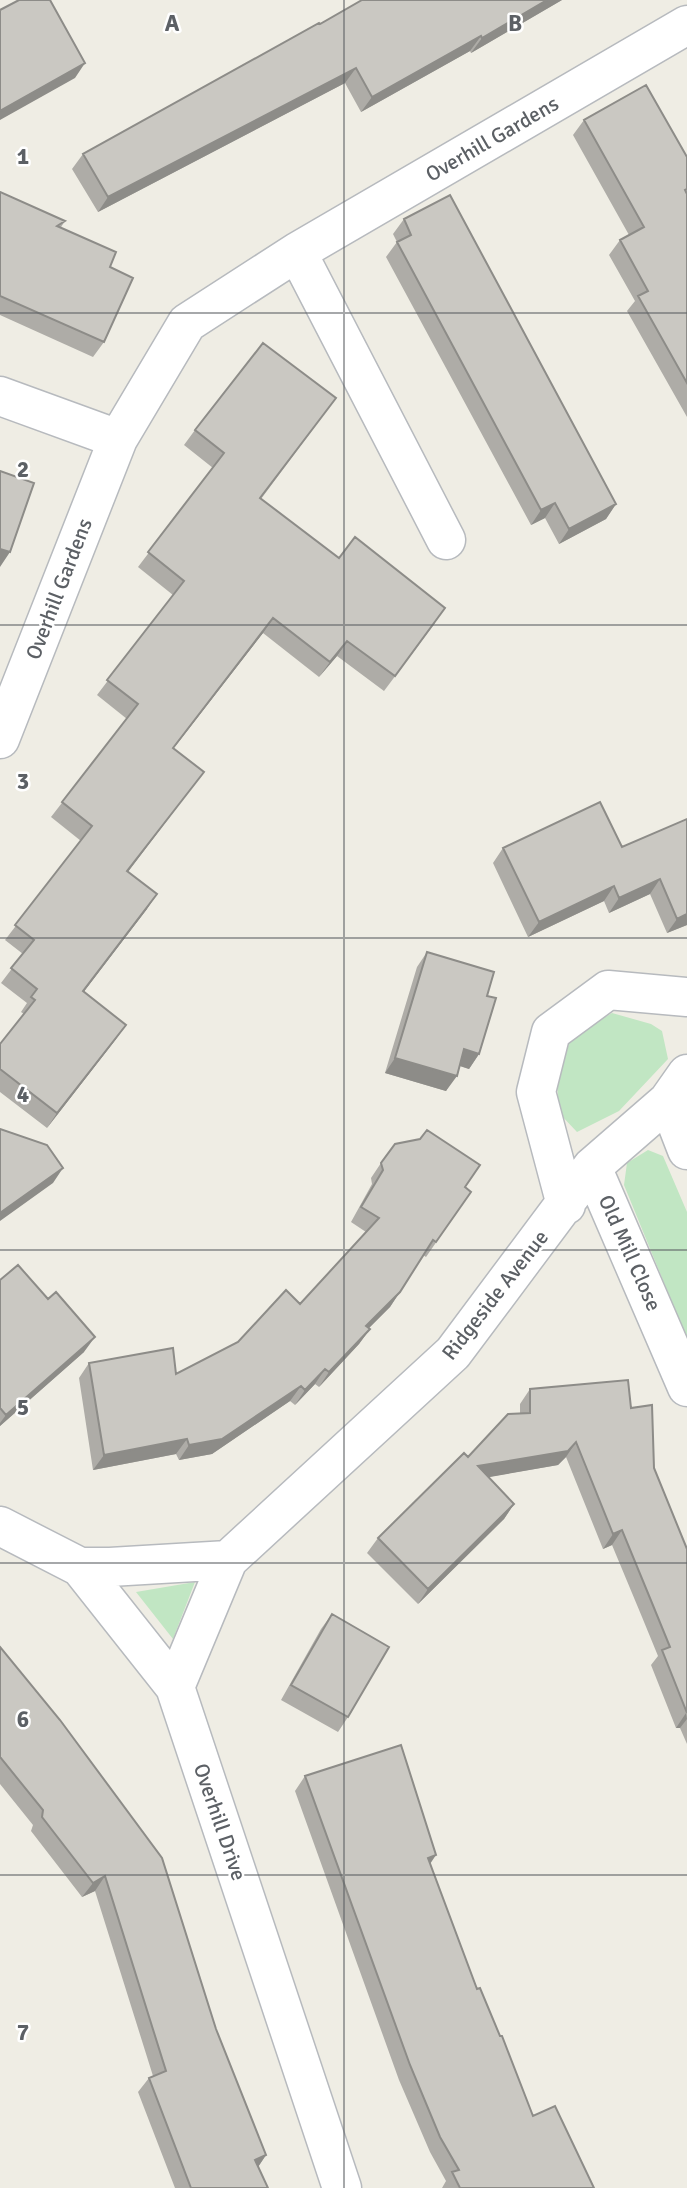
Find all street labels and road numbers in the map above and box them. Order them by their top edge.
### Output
street label: Overhill Gardens [421,90,563,188]
street label: Overhill Gardens [20,515,98,663]
street label: Old Mill Close [593,1191,667,1315]
street label: Ridgeside Avenue [436,1225,554,1365]
street label: Overhill Drive [188,1760,252,1884]

